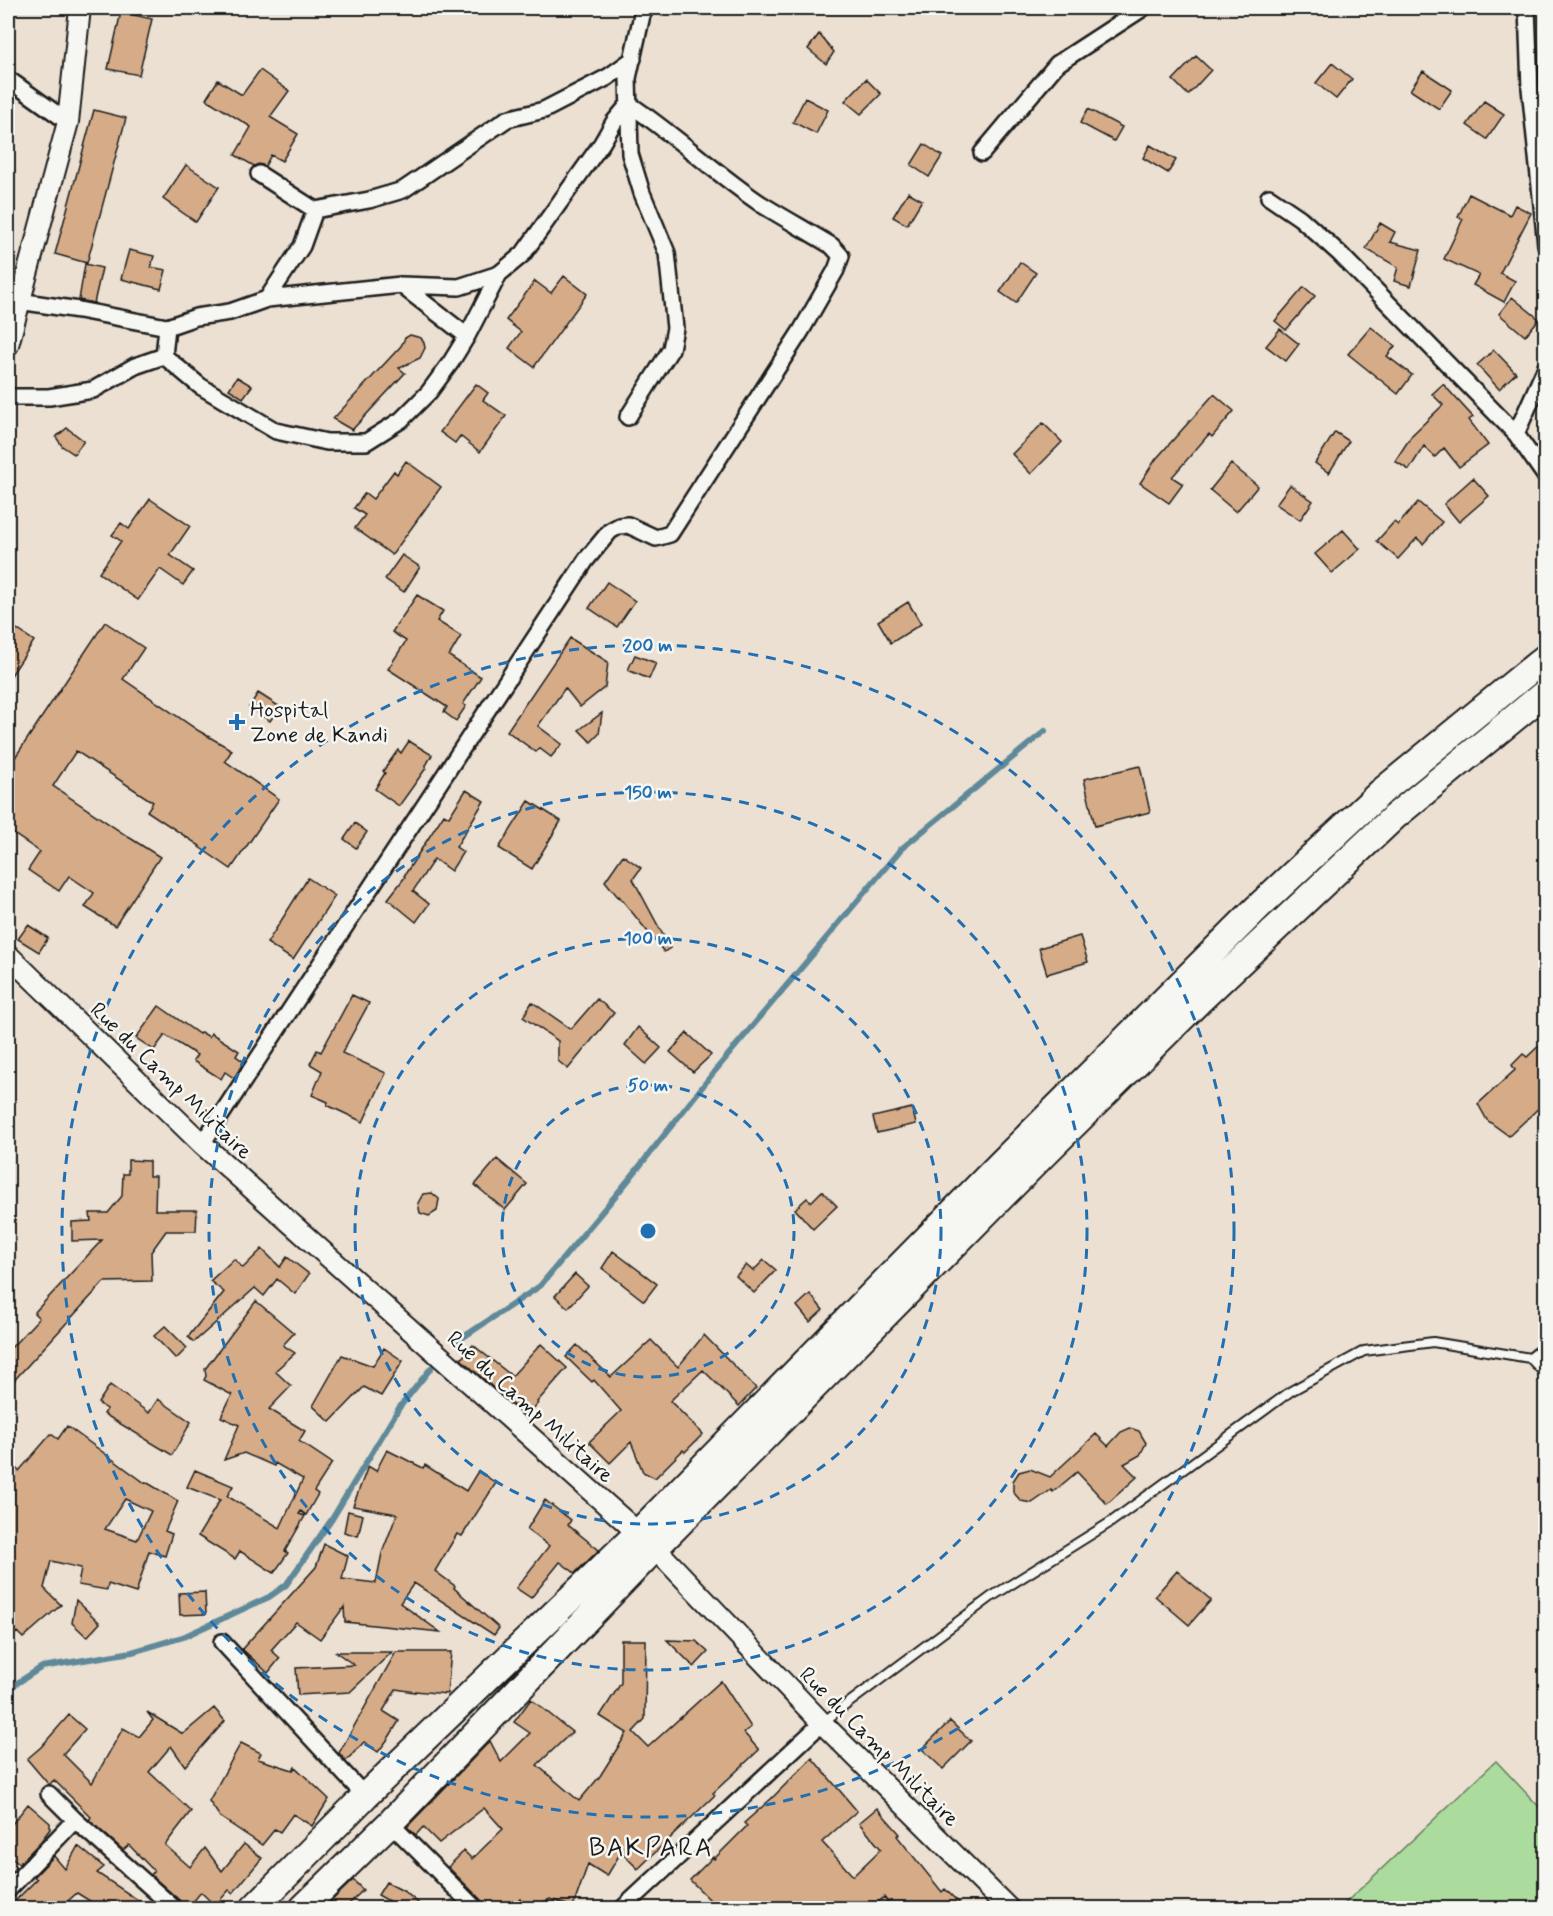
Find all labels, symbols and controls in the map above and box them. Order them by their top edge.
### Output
text: 200 m [623,634,673,658]
place label: Hospital Zone de Kandi [250,697,388,750]
marker: Hospital Zone de Kandi [228,713,246,731]
text: 150 m [624,781,672,805]
text: 100 m [624,927,672,951]
street label: Rue du Camp Militaire [83,997,258,1166]
text: 50 m [628,1074,668,1098]
centre of rings [638,1221,658,1241]
street label: Rue du Camp Militaire [440,1325,619,1490]
street label: Rue du Camp Militaire [793,1661,965,1833]
district label: BAKPARA [589,1832,713,1866]

